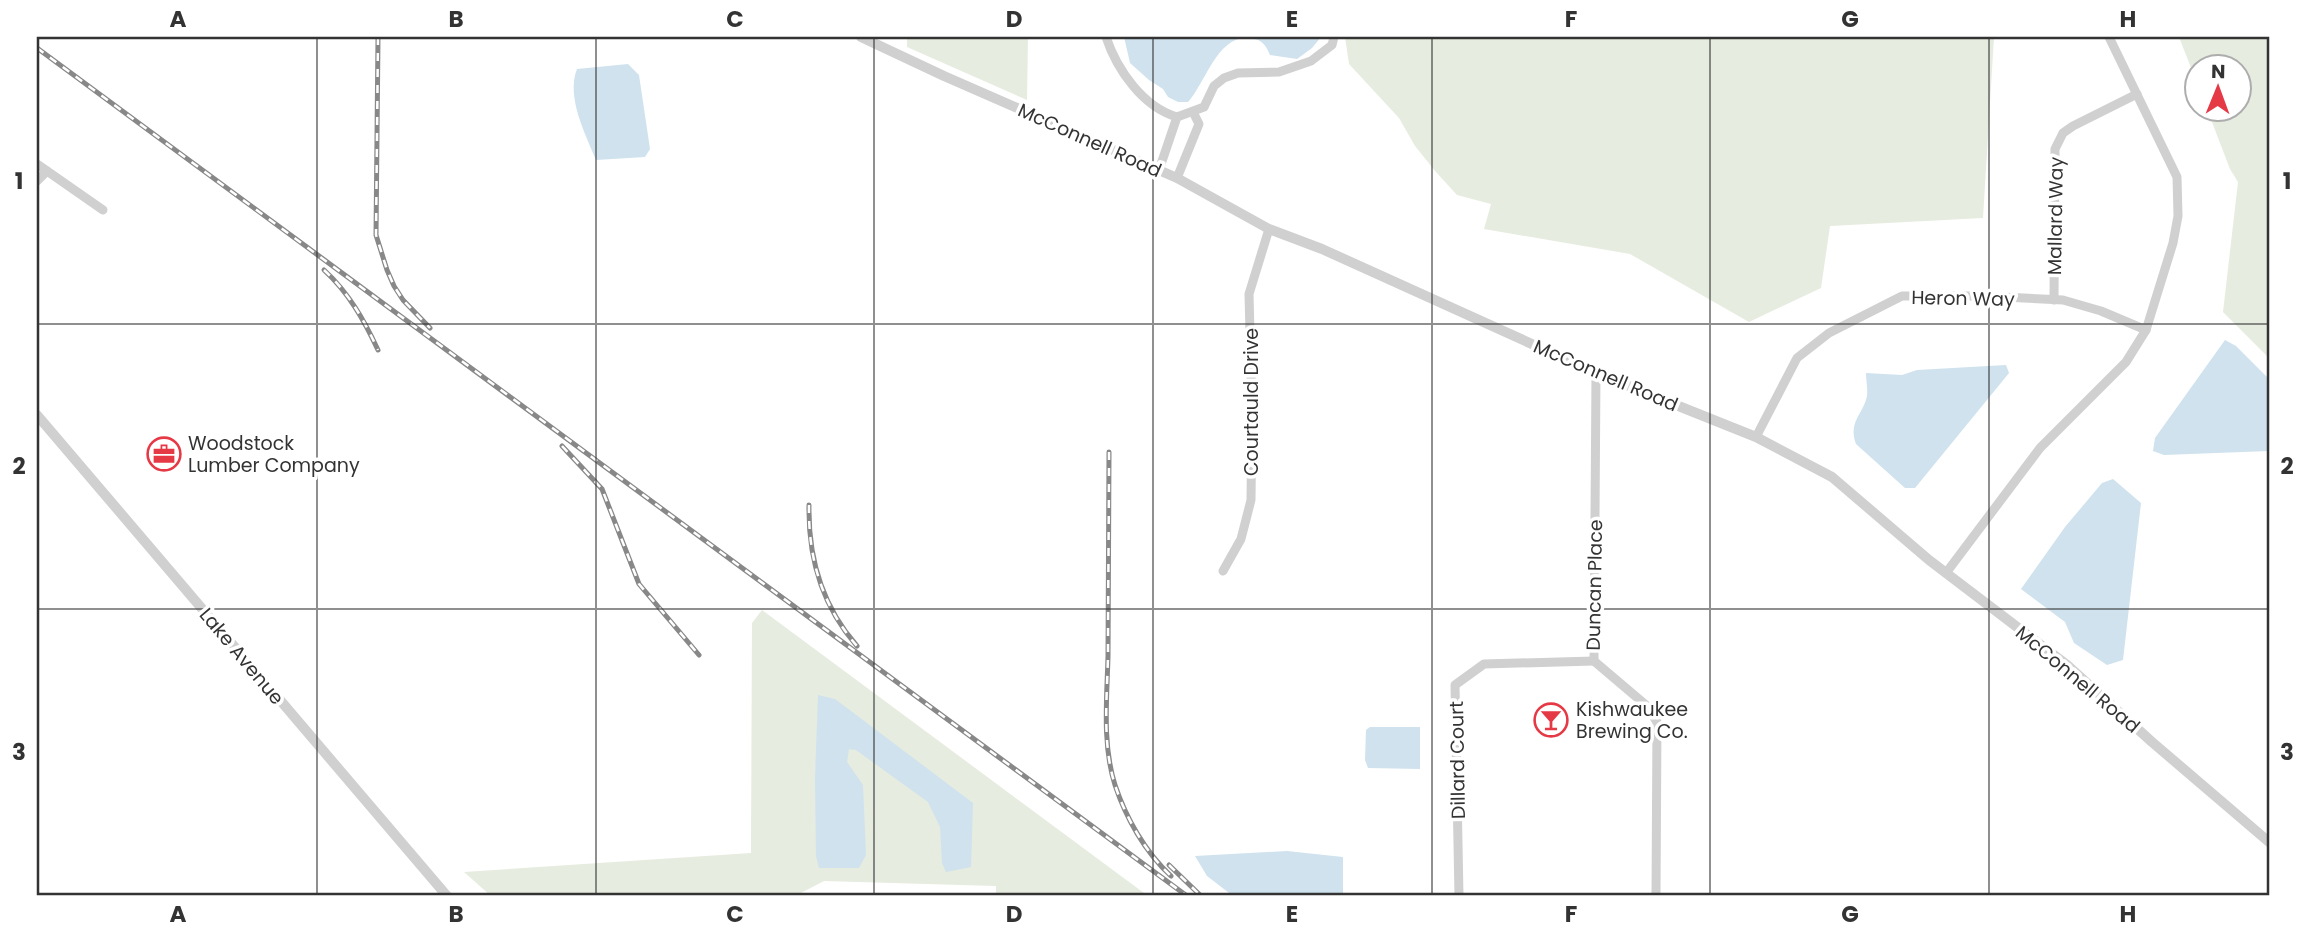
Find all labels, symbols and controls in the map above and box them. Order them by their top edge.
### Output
text: A [170,3,187,35]
text: B [448,3,464,35]
text: C [726,3,744,35]
text: D [1006,3,1022,35]
text: E [1286,3,1298,35]
text: F [1565,3,1577,35]
text: G [1841,3,1859,35]
text: H [2120,3,2136,35]
north arrow [2184,52,2254,122]
text: N [2211,58,2226,85]
street label: McConnell Road [1014,97,1166,184]
street label: Mallard Way [2041,156,2070,275]
text: 1 [15,165,23,197]
text: 1 [2283,165,2291,197]
street label: Heron Way [1911,284,2015,313]
street label: Courtauld Drive [1238,328,1265,476]
street label: McConnell Road [1529,333,1682,418]
place label: Woodstock Lumber Company [188,430,360,479]
office icon: Woodstock Lumber Company [145,435,183,473]
text: 2 [12,450,26,482]
text: 2 [2280,450,2294,482]
street label: Duncan Place [1580,519,1609,651]
street label: Lake Avenue [193,602,290,711]
street label: McConnell Road [2010,619,2146,739]
place label: Kishwaukee Brewing Co. [1576,696,1688,745]
street label: Dillard Court [1443,701,1472,819]
bar icon: Kishwaukee Brewing Co. [1532,701,1570,739]
text: 3 [12,736,26,768]
text: 3 [2280,736,2294,768]
text: A [170,898,187,930]
text: B [448,898,464,930]
text: C [726,898,744,930]
text: D [1006,898,1022,930]
text: E [1286,898,1298,930]
text: F [1565,898,1577,930]
text: G [1841,898,1859,930]
text: H [2120,898,2136,930]

